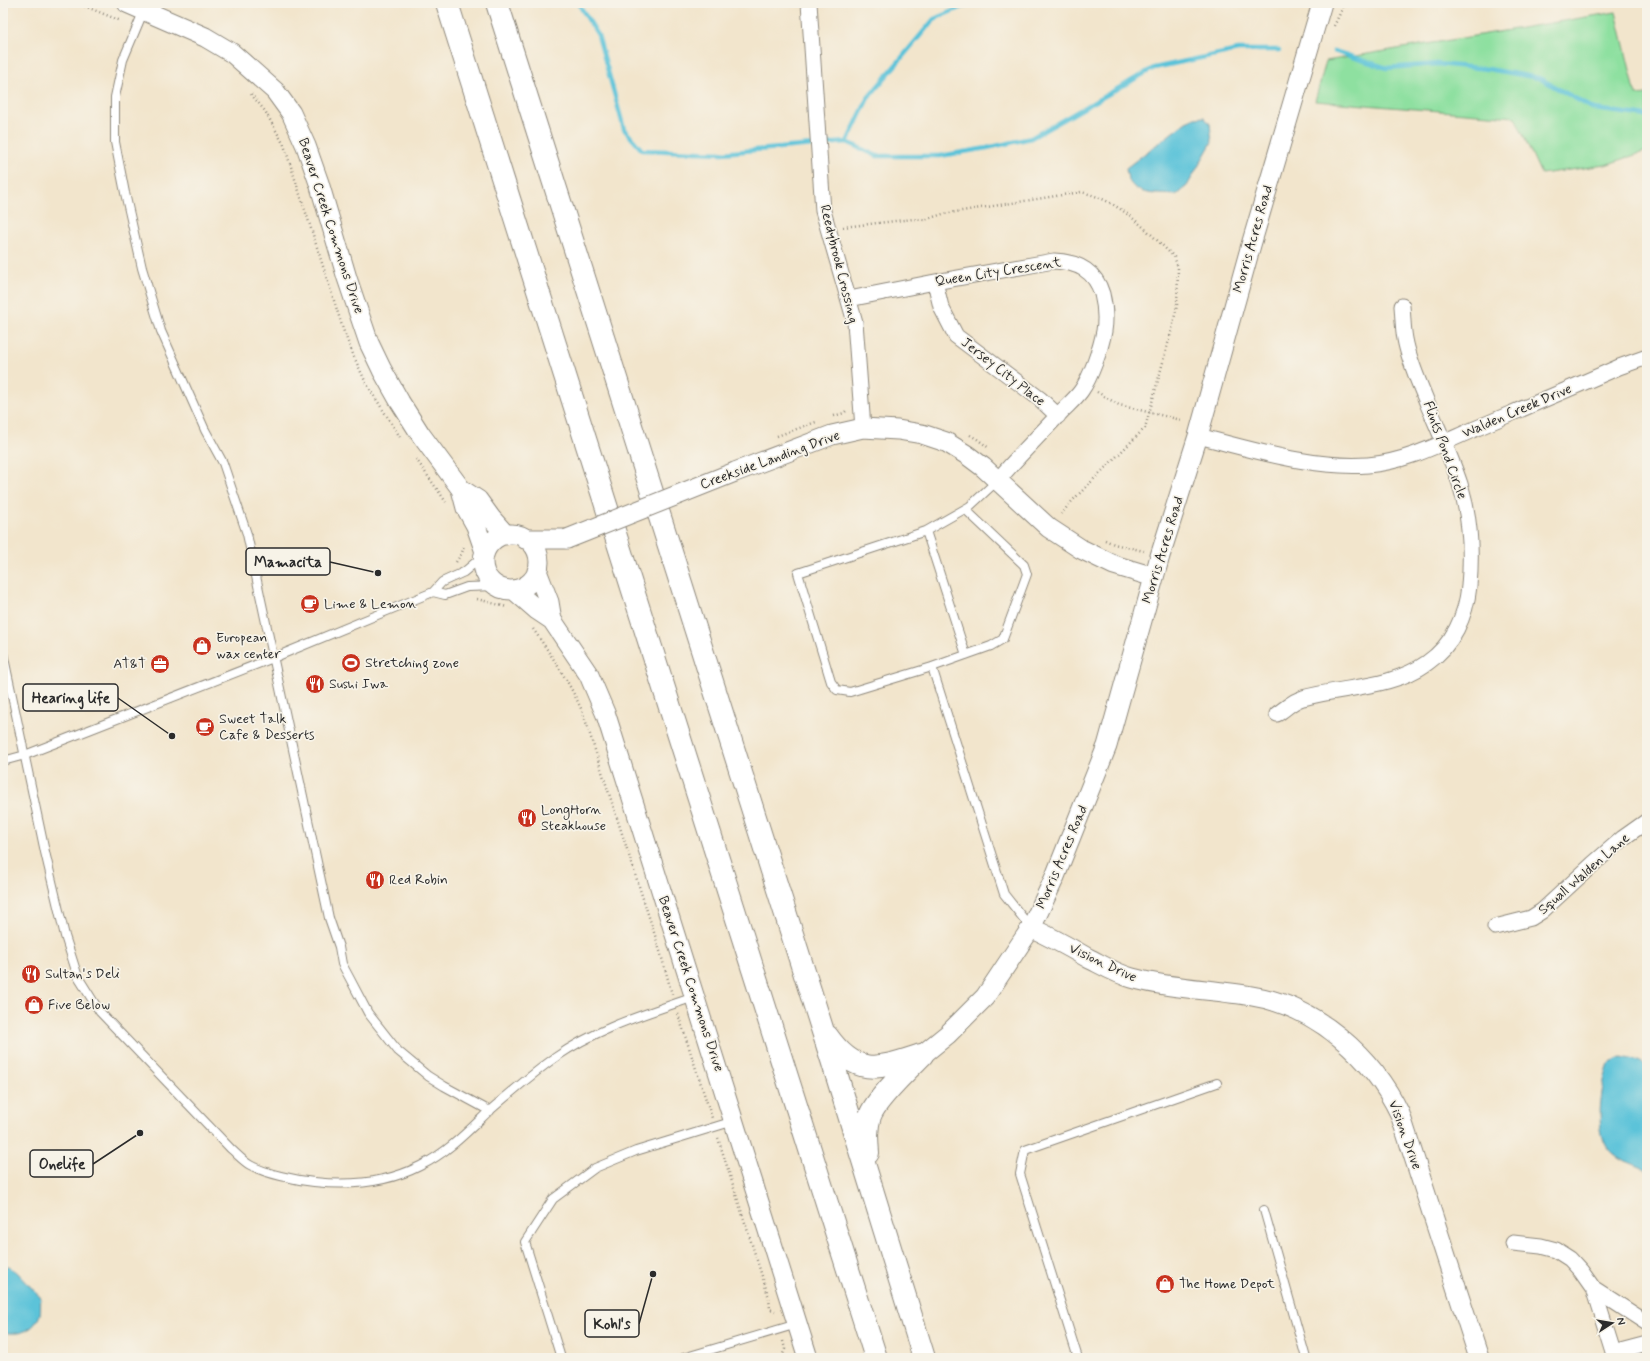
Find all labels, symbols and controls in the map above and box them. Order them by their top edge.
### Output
street label: Beaver Creek Commons Drive [294,136,368,316]
street label: Morris Acres Road [1229,183,1277,295]
street label: Reedybrook Crossing [816,203,862,325]
street label: Queen City Crescent [934,253,1063,291]
street label: Jersey City Place [957,334,1049,410]
street label: Walden Creek Drive [1459,380,1575,442]
street label: Flints Pond Circle [1419,398,1471,502]
street label: Creekside Landing Drive [698,426,842,494]
street label: Morris Acres Road [1138,494,1188,606]
callout: Mamacita [246,548,330,575]
text: Mamacita [254,553,322,573]
cafe icon: Lime & Lemon [299,593,321,615]
place label: Lime & Lemon [324,595,417,613]
place label: European wax center [216,629,281,663]
shop icon: European wax center [191,635,213,657]
sports icon: Stretching zone [340,652,362,674]
office icon: AT&T [149,653,171,675]
place label: Stretching zone [365,654,459,674]
place label: AT&T [113,655,146,673]
restaurant icon: Sushi Iwa [304,673,326,695]
place label: Sushi Iwa [329,675,388,693]
callout: Hearing life [23,684,118,711]
text: Hearing life [32,689,111,710]
place label: Sweet Talk Cafe & Desserts [219,710,315,744]
cafe icon: Sweet Talk Cafe & Desserts [194,716,216,738]
place label: LongHorn Steakhouse [541,801,606,835]
street label: Morris Acres Road [1032,802,1092,912]
restaurant icon: LongHorn Steakhouse [516,807,538,829]
street label: Squall Walden Lane [1534,829,1634,919]
restaurant icon: Red Robin [364,869,386,891]
place label: Red Robin [389,871,448,889]
street label: Beaver Creek Commons Drive [654,894,728,1074]
street label: Vision Drive [1066,939,1140,987]
restaurant icon: Sultan's Deli [20,963,42,985]
place label: Sultan's Deli [45,965,120,983]
shop icon: Five Below [23,994,45,1016]
place label: Five Below [48,996,110,1014]
street label: Vision Drive [1384,1098,1426,1172]
callout: Onelife [30,1150,93,1177]
text: Onelife [39,1155,86,1175]
shop icon: The Home Depot [1154,1273,1176,1295]
place label: The Home Depot [1179,1275,1276,1293]
north arrow [1592,1303,1632,1343]
callout: Kohl's [585,1310,639,1337]
text: Kohl's [593,1315,631,1335]
text: N [1613,1316,1628,1326]

